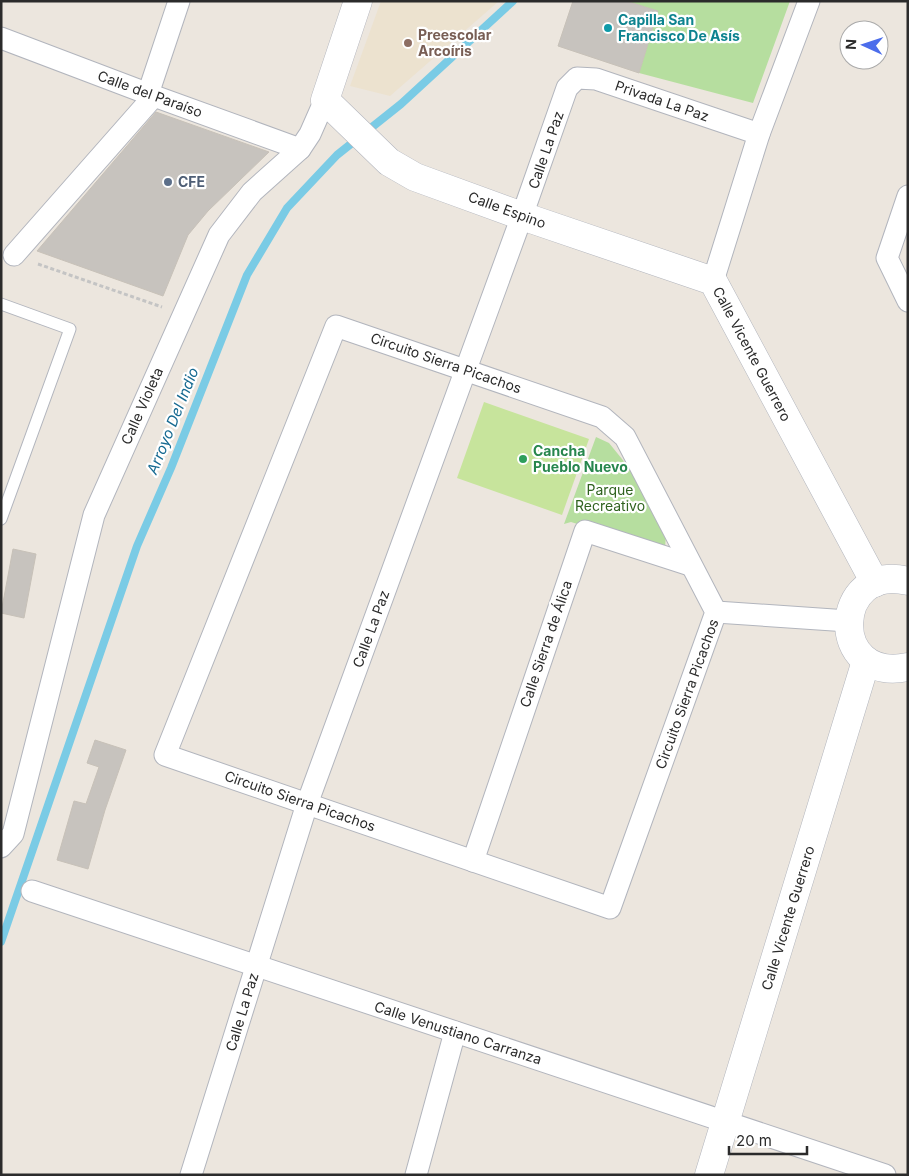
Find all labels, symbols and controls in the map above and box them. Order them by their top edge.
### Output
place label: Capilla San Francisco De Asís [618,11,740,44]
north arrow [839,20,889,70]
marker: Capilla San Francisco De Asís [602,22,614,34]
place label: Preescolar Arcoíris [418,26,492,59]
marker: Preescolar Arcoíris [402,37,414,49]
text: N [842,39,859,50]
street label: Calle del Paraíso [96,67,205,120]
street label: Privada La Paz [613,77,711,125]
street label: Calle La Paz [524,109,567,191]
place label: CFE [178,173,205,190]
marker: CFE [162,176,174,188]
street label: Calle Espino [466,188,548,231]
street label: Calle Vicente Guerrero [710,284,795,424]
street label: Circuito Sierra Picachos [368,329,524,396]
street label: Calle Violeta [117,365,166,447]
water label: Arroyo Del Indio [142,365,203,478]
place label: Cancha Pueblo Nuevo [533,442,628,475]
marker: Cancha Pueblo Nuevo [517,453,529,465]
park label: Parque Recreativo [575,481,645,514]
street label: Calle Sierra de Álica [516,578,575,710]
street label: Calle La Paz [349,588,392,670]
street label: Circuito Sierra Picachos [651,616,722,771]
street label: Circuito Sierra Picachos [222,767,378,834]
street label: Calle Vicente Guerrero [757,844,818,992]
street label: Calle La Paz [222,971,262,1053]
street label: Calle Venustiano Carranza [372,997,544,1068]
scale bar [729,1124,806,1156]
text: 20 m [736,1131,772,1150]

